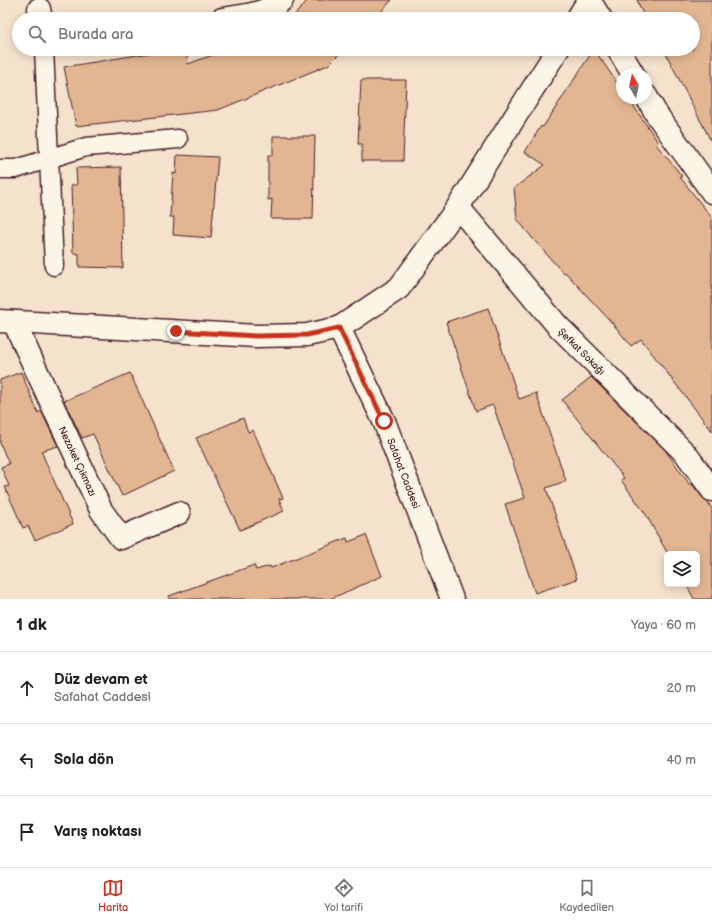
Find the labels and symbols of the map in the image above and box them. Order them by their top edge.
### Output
north arrow [616,68,652,104]
route end [167,322,185,340]
street label: Şefkat Sokağı [555,326,607,378]
route start [375,412,393,430]
street label: Nezaket Çıkmazı [56,425,99,498]
street label: Safahat Caddesi [384,436,422,510]

